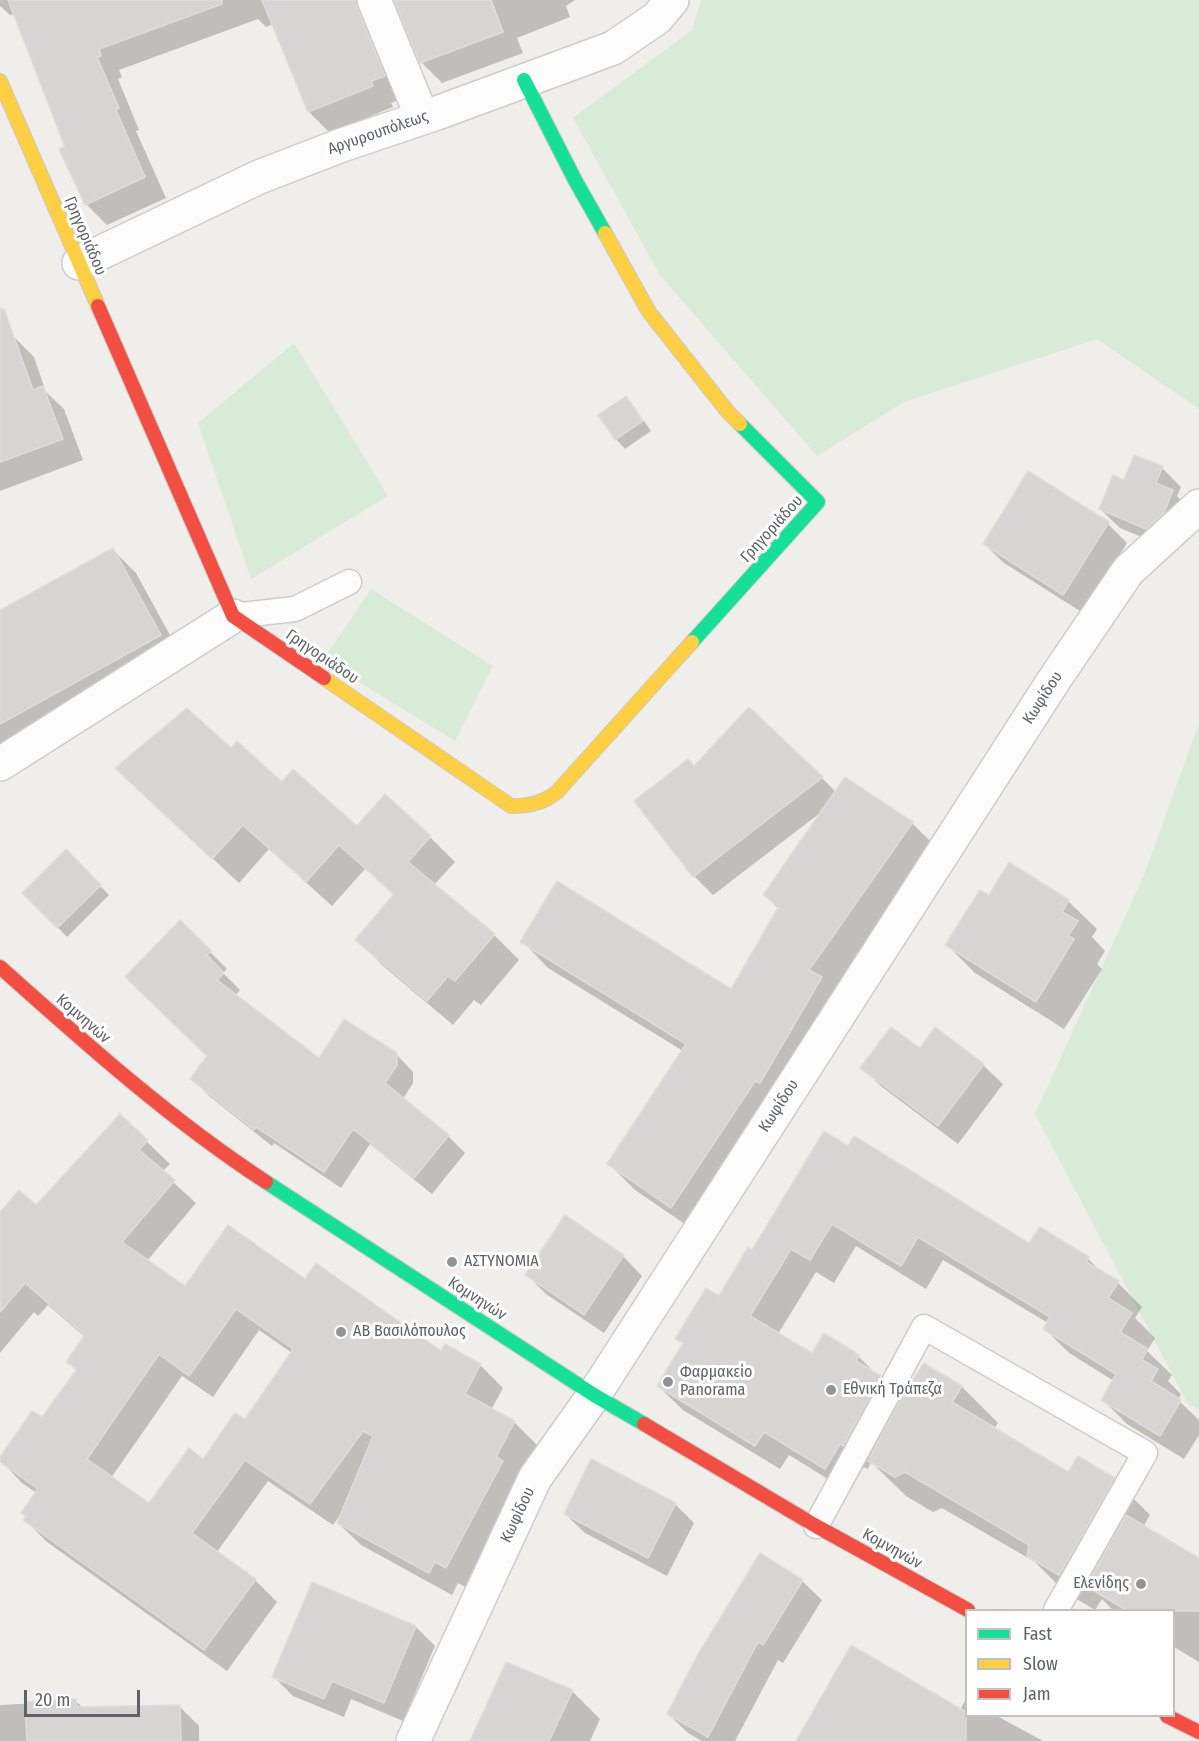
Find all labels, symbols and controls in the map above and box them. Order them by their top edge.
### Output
street label: Αργυρουπόλεως [325,107,431,159]
street label: Γρηγοριάδου [60,194,110,278]
street label: Γρηγοριάδου [737,491,807,567]
street label: Γρηγοριάδου [282,626,362,688]
street label: Κωφίδου [1019,668,1067,728]
street label: Κομνηνών [52,990,114,1048]
street label: Κωφίδου [755,1076,803,1136]
place label: ΑΣΤΥΝΟΜΙΑ [464,1252,539,1272]
marker: ΑΣΤΥΝΟΜΙΑ [445,1255,459,1269]
street label: Κομνηνών [444,1273,510,1325]
place label: ΑΒ Βασιλόπουλος [353,1322,466,1342]
marker: ΑΒ Βασιλόπουλος [334,1325,348,1339]
place label: Φαρμακείο Panorama [680,1363,753,1401]
marker: Φαρμακείο Panorama [661,1375,675,1389]
place label: Εθνική Τράπεζα [843,1380,942,1400]
marker: Εθνική Τράπεζα [824,1383,838,1397]
street label: Κωφίδου [497,1484,539,1546]
street label: Κομνηνών [859,1525,925,1573]
place label: Ελενίδης [1073,1574,1129,1594]
marker: Ελενίδης [1134,1577,1148,1591]
legend [965,1609,1175,1717]
text: Fast [1023,1623,1052,1645]
text: Slow [1023,1653,1058,1675]
scale bar [27,1678,142,1716]
text: Jam [1023,1683,1051,1705]
text: 20 m [35,1689,70,1711]

